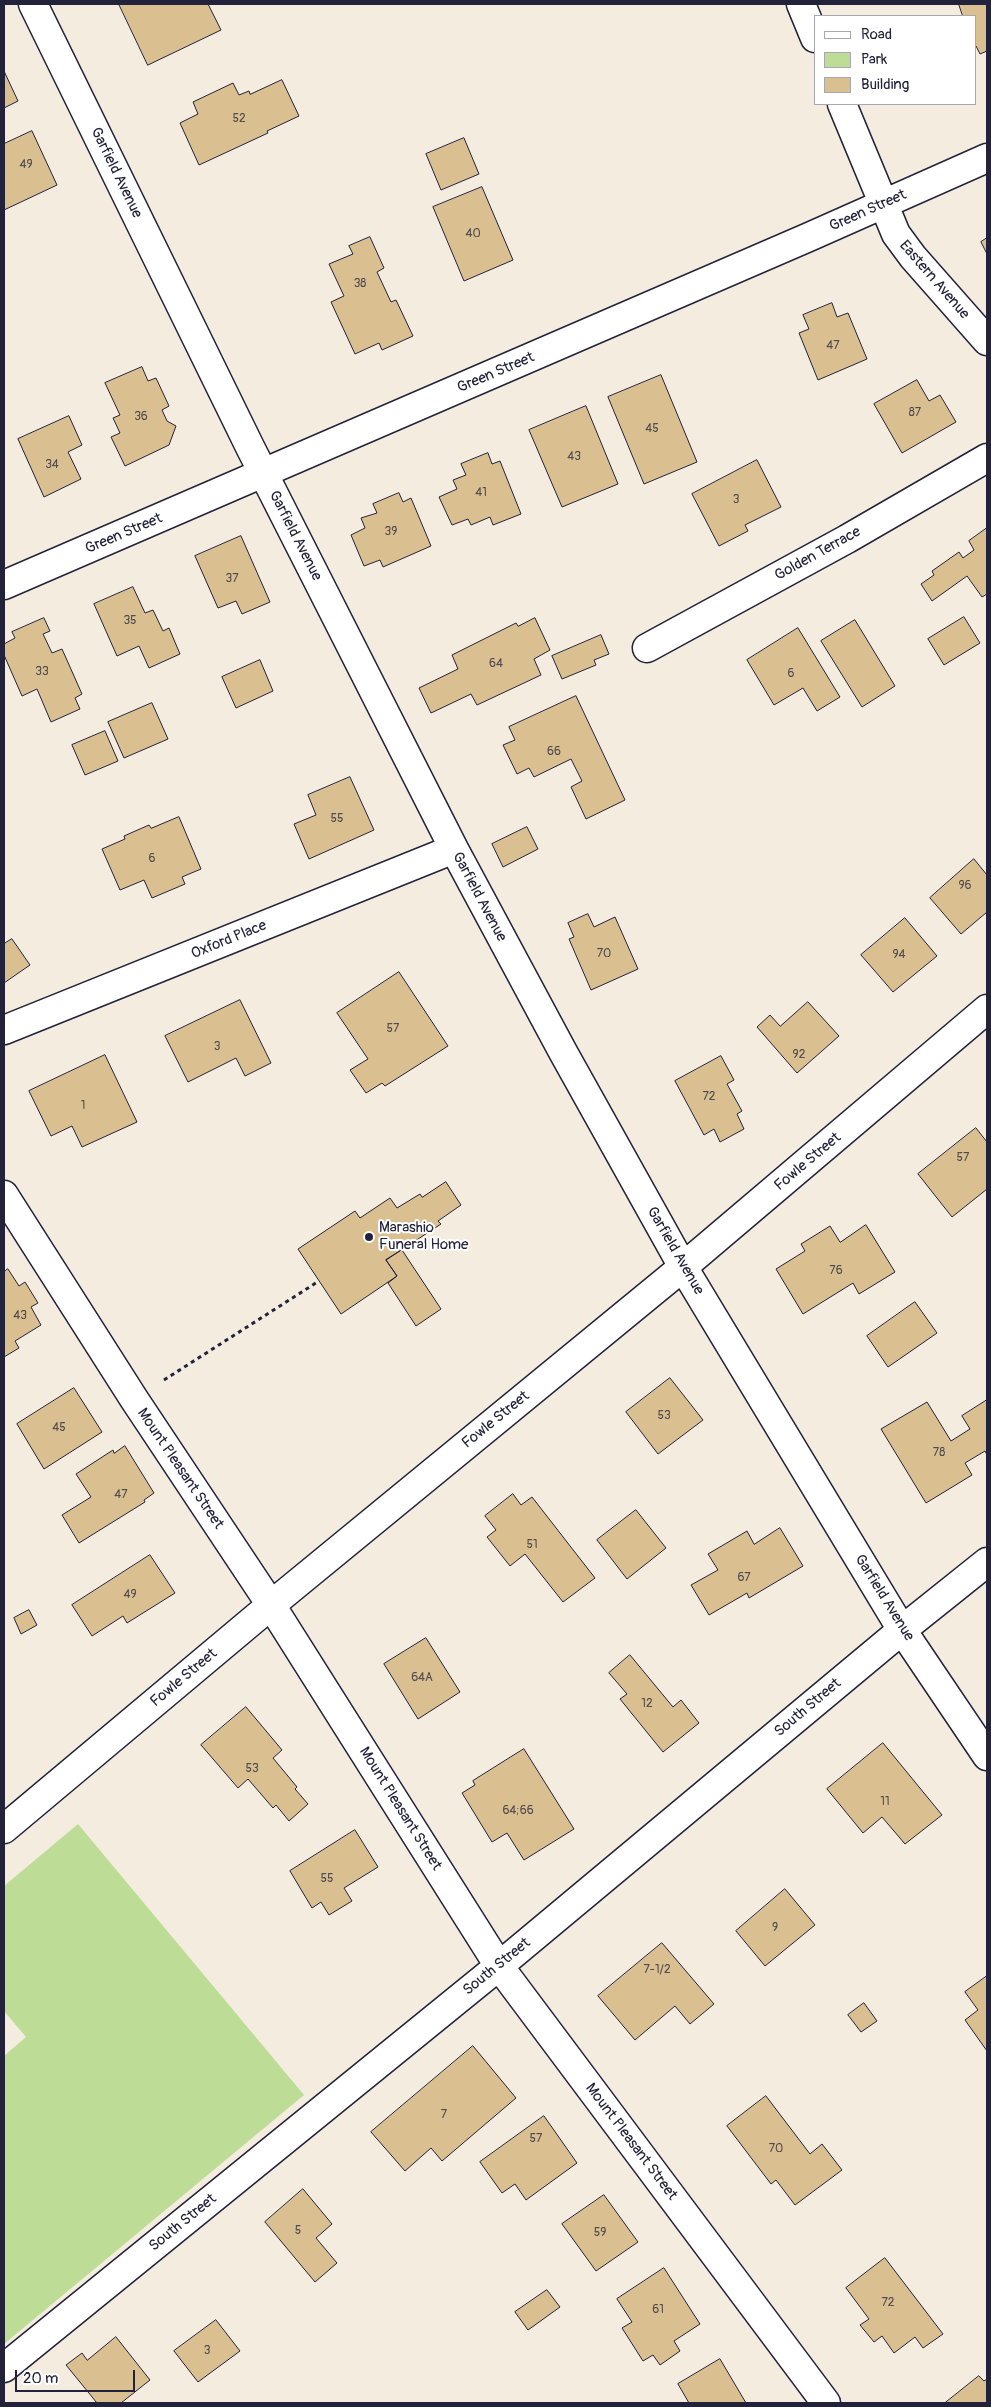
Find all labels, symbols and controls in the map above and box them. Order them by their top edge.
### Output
legend [814,15,976,105]
text: Road [861,25,892,44]
text: Park [861,50,887,69]
text: Building [861,75,909,94]
house number: 52 [232,112,246,126]
street label: Garfield Avenue [86,125,146,221]
house number: 49 [19,158,33,172]
street label: Green Street [827,186,909,236]
house number: 40 [465,227,481,241]
street label: Eastern Avenue [895,237,973,323]
house number: 38 [354,277,366,291]
house number: 47 [826,339,840,353]
street label: Green Street [455,349,537,397]
house number: 87 [909,406,921,420]
house number: 36 [134,410,148,424]
house number: 45 [645,422,659,436]
house number: 43 [567,450,581,464]
house number: 34 [45,458,59,472]
house number: 41 [475,486,487,500]
street label: Garfield Avenue [265,488,325,584]
house number: 3 [733,493,739,507]
street label: Green Street [83,510,165,558]
street label: Golden Terrace [772,523,864,585]
house number: 39 [385,525,397,539]
house number: 37 [225,572,239,586]
house number: 35 [123,614,137,628]
house number: 64 [489,657,503,671]
house number: 33 [35,665,49,679]
house number: 6 [788,667,794,681]
house number: 66 [547,745,561,759]
house number: 55 [330,812,344,826]
street label: Garfield Avenue [448,849,510,945]
house number: 6 [149,852,155,866]
house number: 96 [958,879,972,893]
street label: Oxford Place [189,917,269,963]
house number: 70 [597,947,611,961]
house number: 94 [892,948,906,962]
house number: 57 [387,1022,399,1036]
house number: 3 [214,1040,220,1054]
house number: 92 [793,1048,805,1062]
house number: 72 [702,1090,716,1104]
house number: 1 [81,1099,85,1113]
street label: Fowle Street [771,1129,845,1195]
house number: 57 [957,1151,969,1165]
street label: Garfield Avenue [643,1204,707,1298]
place label: Marashio Funeral Home [379,1219,468,1254]
marker: Marashio Funeral Home [363,1231,375,1243]
house number: 76 [829,1264,843,1278]
house number: 43 [13,1309,27,1323]
street label: Fowle Street [459,1387,533,1453]
street label: Mount Pleasant Street [133,1405,227,1533]
house number: 53 [657,1409,671,1423]
house number: 45 [52,1421,66,1435]
house number: 78 [933,1446,945,1460]
house number: 47 [114,1488,128,1502]
house number: 51 [526,1538,538,1552]
street label: Garfield Avenue [850,1551,918,1645]
house number: 67 [737,1571,751,1585]
house number: 49 [123,1588,137,1602]
street label: Fowle Street [147,1645,221,1711]
house number: 64A [411,1671,433,1685]
street label: South Street [771,1675,845,1741]
house number: 12 [641,1697,653,1711]
street label: Mount Pleasant Street [355,1744,445,1874]
house number: 53 [245,1762,259,1776]
house number: 11 [880,1795,890,1809]
house number: 64;66 [502,1804,534,1818]
house number: 55 [320,1872,334,1886]
house number: 9 [772,1921,778,1935]
street label: South Street [460,1934,534,2000]
house number: 7-1/2 [643,1963,671,1977]
street label: Mount Pleasant Street [581,2080,681,2204]
house number: 7 [441,2108,447,2122]
house number: 57 [530,2132,542,2146]
house number: 70 [769,2142,783,2156]
street label: South Street [146,2190,220,2256]
house number: 5 [295,2224,301,2238]
house number: 59 [594,2226,606,2240]
house number: 72 [881,2296,895,2310]
house number: 61 [652,2303,664,2317]
house number: 3 [204,2344,210,2358]
scale bar [18,2360,138,2392]
text: 20 m [23,2369,58,2388]

